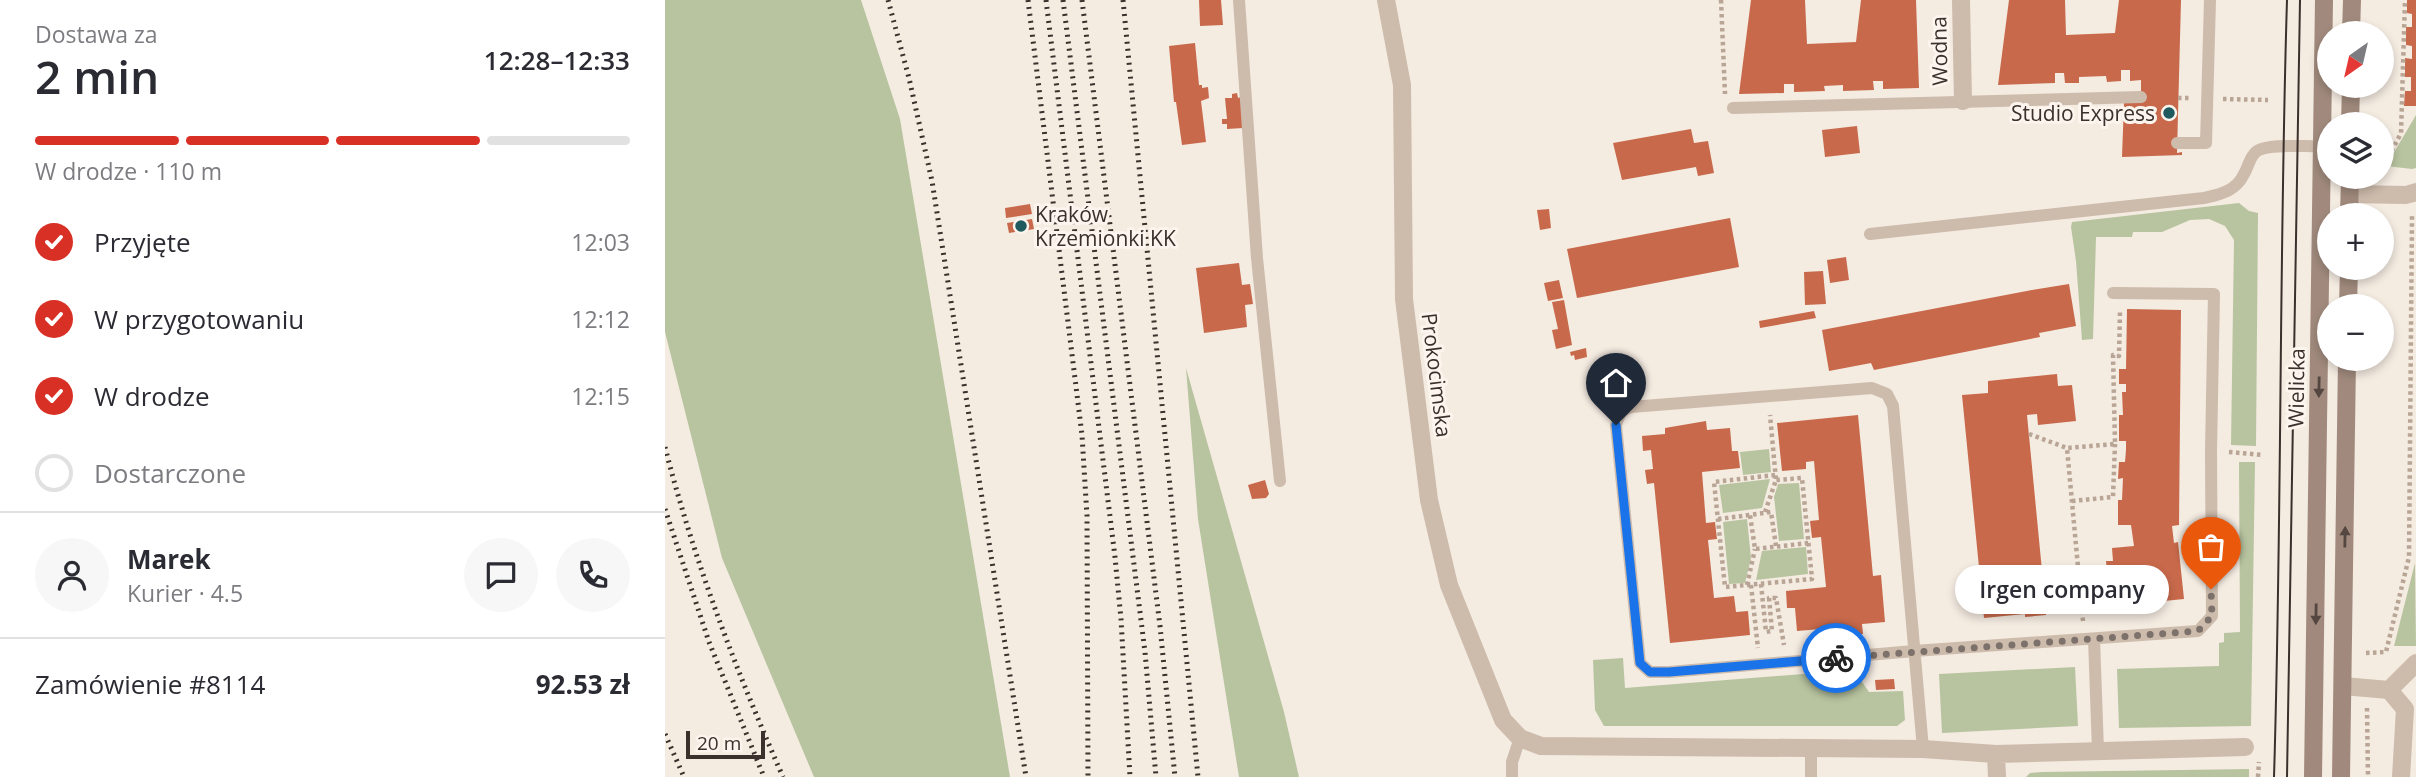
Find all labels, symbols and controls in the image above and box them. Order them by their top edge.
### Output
street label: Wodna [1924,16,1954,86]
text: Dostawa za [35,18,158,50]
north arrow [2317,21,2394,98]
map controls [2317,21,2394,371]
text: 12:28–12:33 [484,42,630,78]
text: 2 min [35,45,159,107]
place label: Studio Express [2011,99,2155,127]
marker: Studio Express [2161,105,2177,121]
button: layers [2317,112,2394,189]
text: W drodze · 110 m [35,155,222,187]
place label: Kraków Krzemionki KK [1035,200,1176,252]
button: + [2317,203,2394,280]
marker: Kraków Krzemionki KK [1013,218,1029,234]
icon: check [35,223,73,261]
text: Przyjęte [94,224,191,260]
text: 12:03 [571,226,630,258]
button: − [2317,294,2394,371]
icon: check [35,300,73,338]
text: W przygotowaniu [94,301,304,337]
text: 12:12 [571,303,630,335]
street label: Prokocimska [1415,311,1459,439]
street label: Wielicka [2281,348,2311,428]
pin [1586,353,1646,425]
icon: home [1597,364,1635,402]
one-way arrow [2313,376,2325,398]
icon: check [35,377,73,415]
text: W drodze [94,378,210,414]
text: 12:15 [571,380,630,412]
text: Dostarczone [94,455,246,491]
pin [2181,517,2241,589]
one-way arrow [2339,526,2351,548]
icon: bag [2192,528,2230,566]
button: person [35,538,109,612]
button: chat [464,538,538,612]
button: phone [556,538,630,612]
text: Marek [127,541,211,577]
callout: Irgen company [1955,564,2169,614]
text: Irgen company [1979,573,2145,605]
text: Kurier · 4.5 [127,577,243,609]
one-way arrow [2310,603,2322,625]
courier [1801,623,1871,693]
icon: bike [1817,639,1855,677]
text: Zamówienie #8114 [35,666,265,702]
text: 92.53 zł [536,666,630,702]
scale bar [686,728,765,760]
text: 20 m [697,730,741,756]

